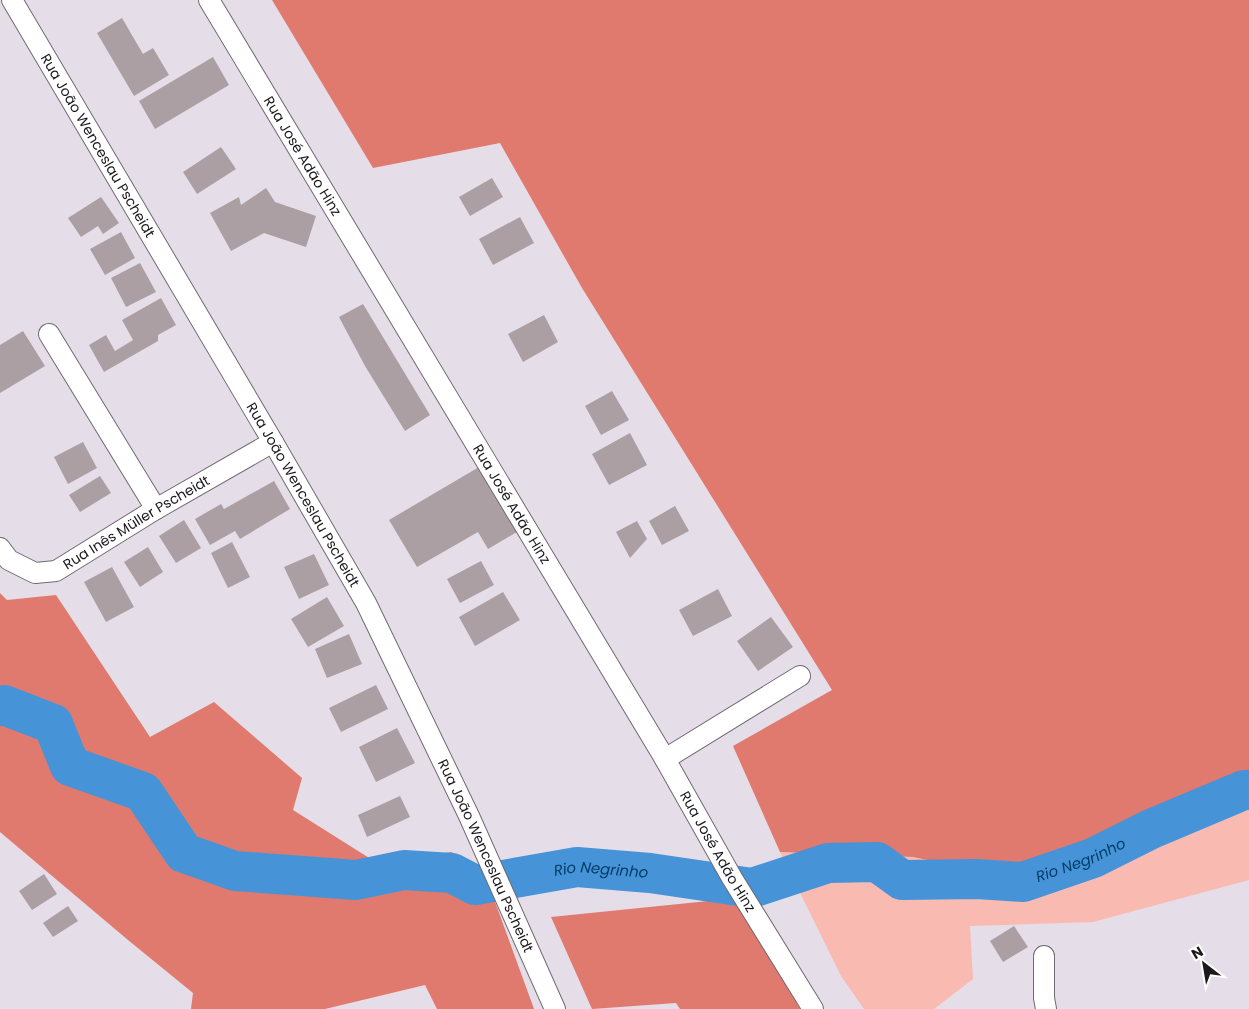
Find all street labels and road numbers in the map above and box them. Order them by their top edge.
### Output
street label: Rua João Wenceslau Pscheidt [36,50,160,241]
street label: Rua José Adão Hinz [259,92,346,220]
street label: Rua João Wenceslau Pscheidt [242,399,365,591]
street label: Rua José Adão Hinz [468,440,556,568]
street label: Rua Inês Müller Pscheidt [59,470,213,574]
street label: Rua João Wenceslau Pscheidt [433,756,539,956]
street label: Rua José Adão Hinz [675,787,761,916]

